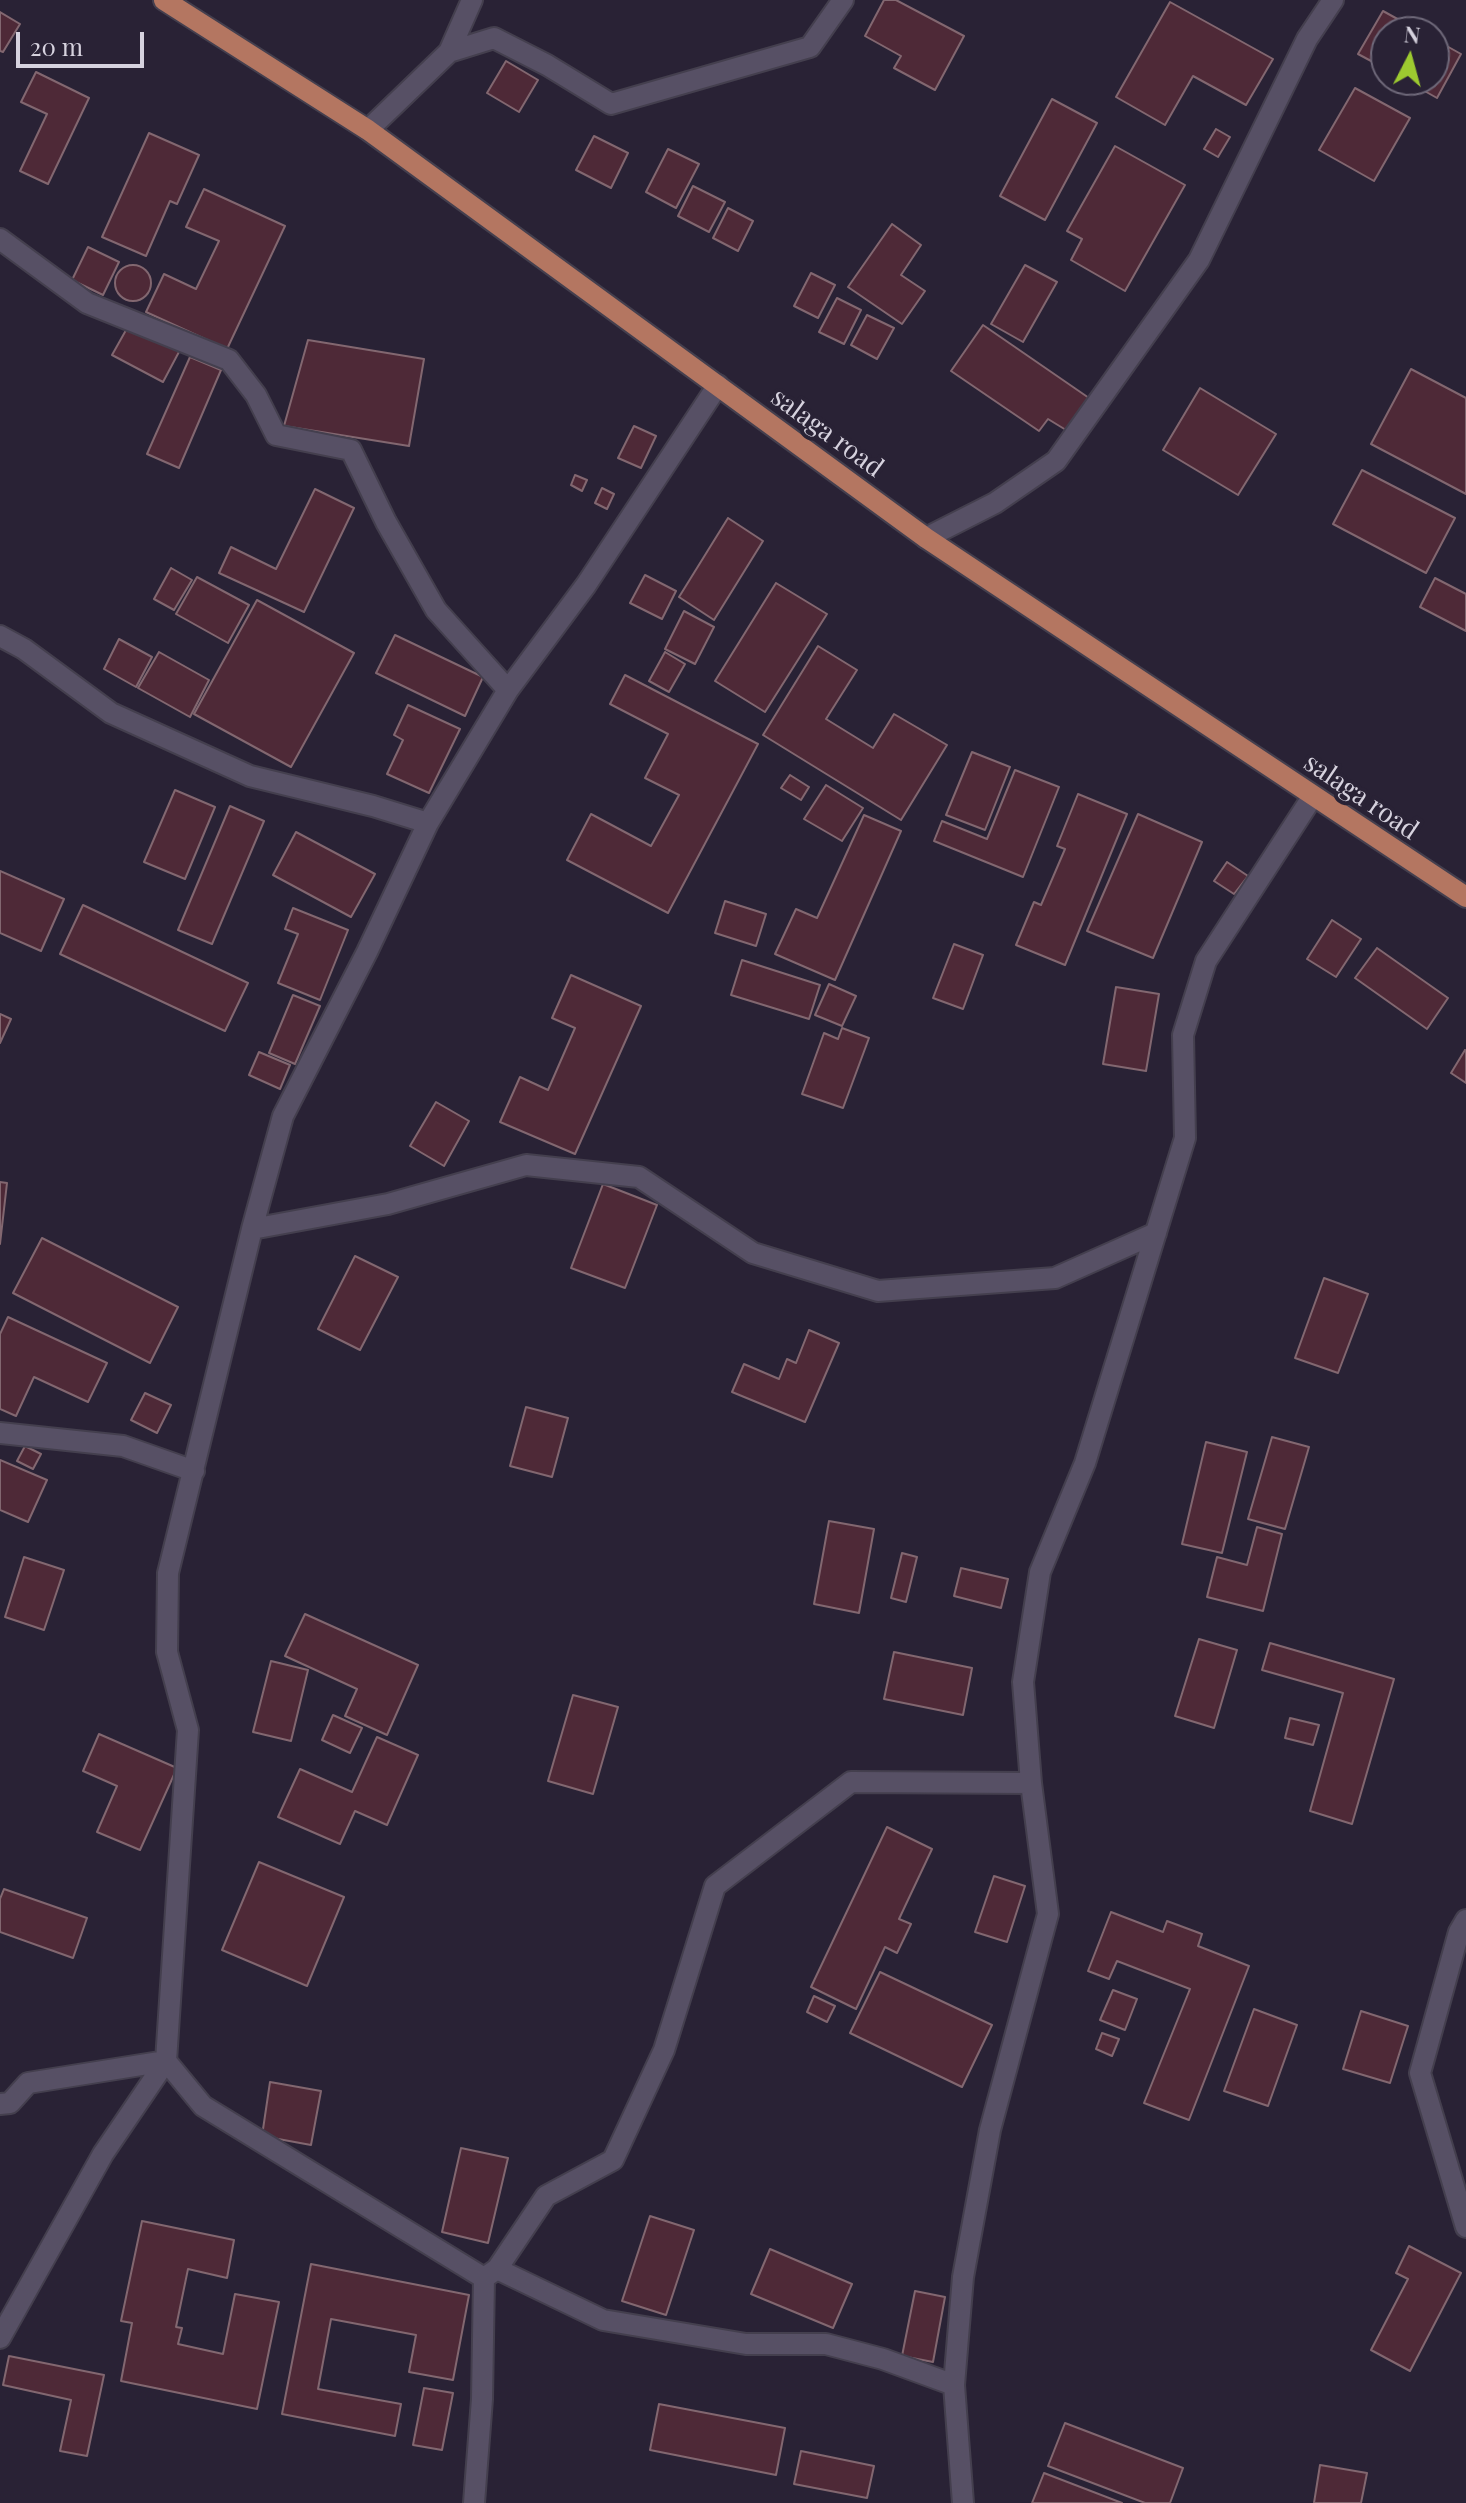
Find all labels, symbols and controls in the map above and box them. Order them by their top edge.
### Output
scale bar [20,16,148,66]
north arrow [1370,16,1450,96]
text: N [1403,18,1422,50]
text: 20 m [30,30,83,62]
street label: salaga road [765,382,889,484]
street label: salaga road [1298,747,1424,847]

